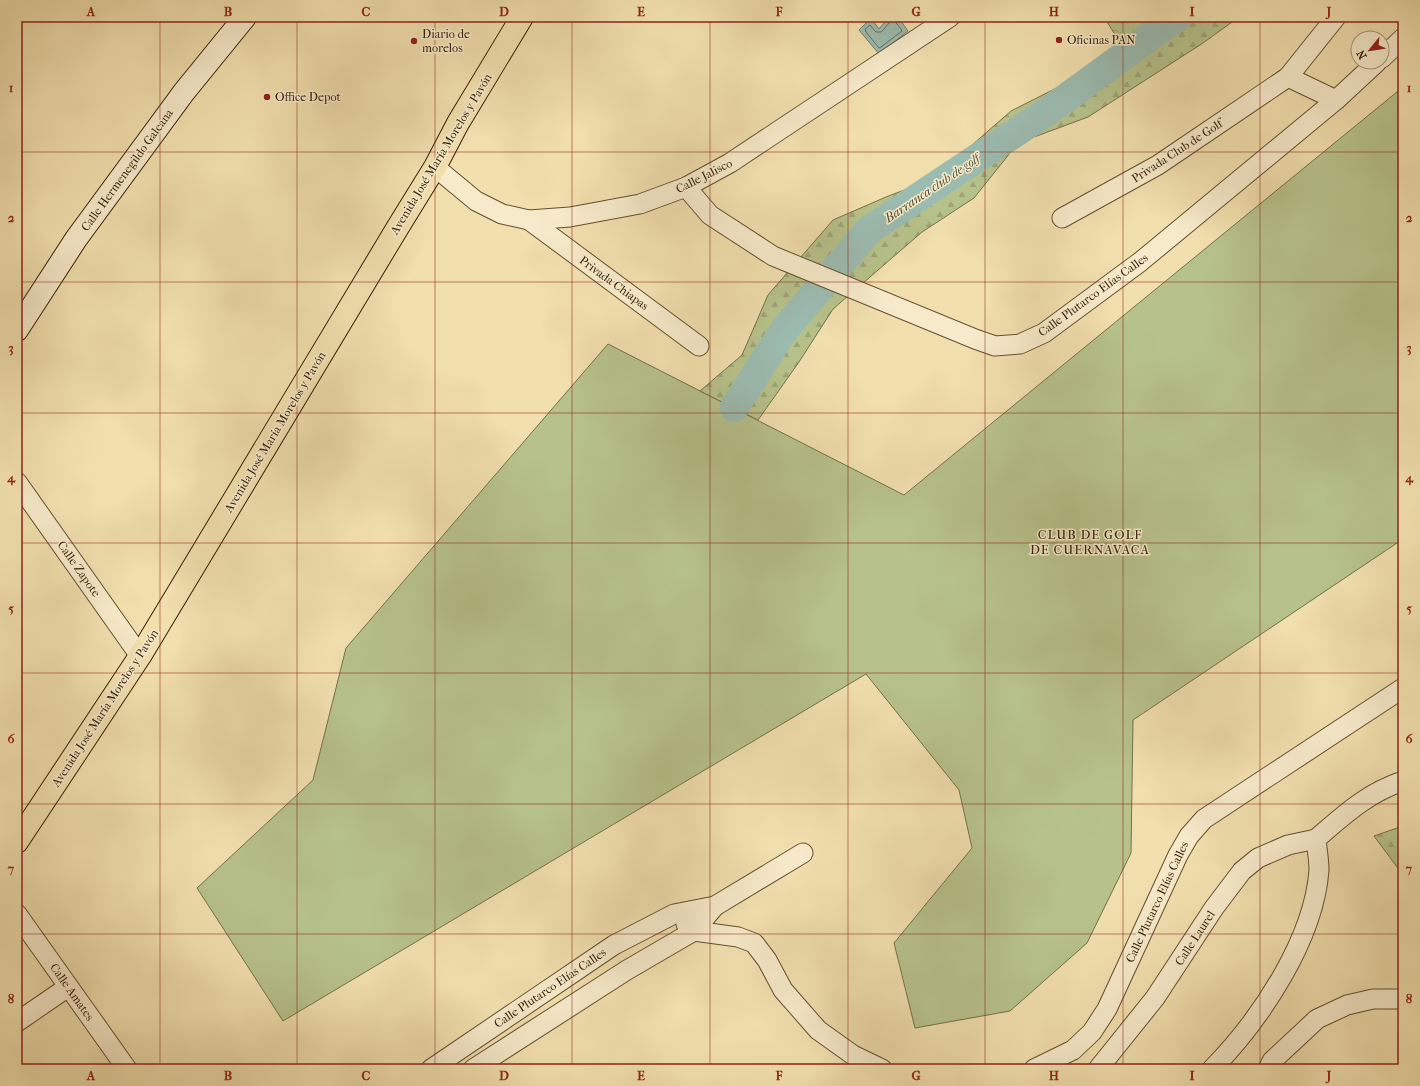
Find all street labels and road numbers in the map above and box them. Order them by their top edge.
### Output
street label: Avenida José María Morelos y Pavón [387,71,495,238]
street label: Calle Hermenegildo Galeana [78,106,176,234]
street label: Privada Club de Golf [1129,115,1228,186]
street label: Calle Jalisco [674,156,734,196]
street label: Calle Plutarco Elías Calles [1035,250,1151,339]
street label: Privada Chiapas [577,253,652,313]
street label: Avenida José María Morelos y Pavón [221,349,329,516]
street label: Calle Zapote [55,538,103,600]
street label: Avenida José María Morelos y Pavón [48,627,161,790]
street label: Calle Plutarco Elías Calles [1123,839,1191,965]
street label: Calle Laurel [1172,907,1218,968]
street label: Calle Plutarco Elías Calles [491,945,609,1031]
street label: Calle Amates [47,961,97,1024]

